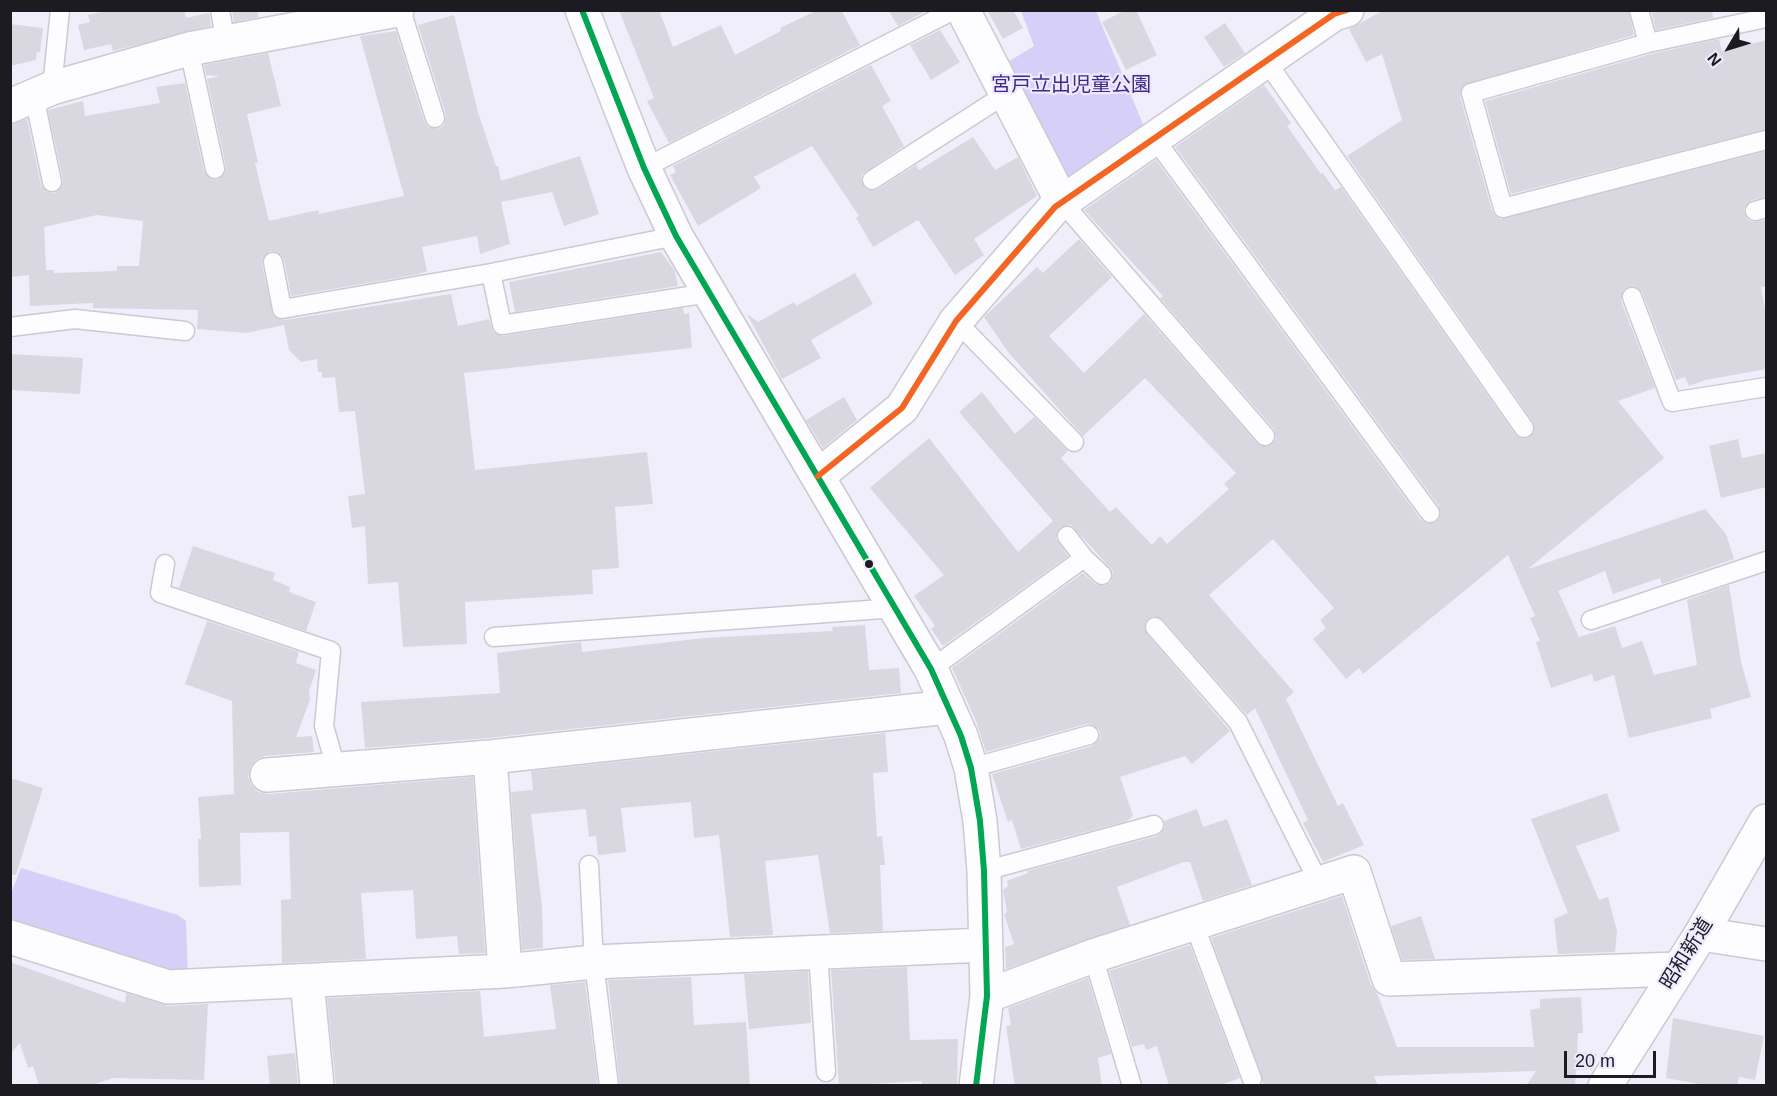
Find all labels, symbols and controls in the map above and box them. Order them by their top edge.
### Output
north arrow [1699,18,1759,78]
text: N [1704,50,1725,69]
park label: 宮戸立出児童公園 [991,73,1151,97]
unlabelled marker [863,558,875,570]
street label: 昭和新道 [1656,914,1718,994]
scale bar [1567,1039,1658,1077]
text: 20 m [1575,1051,1615,1071]

